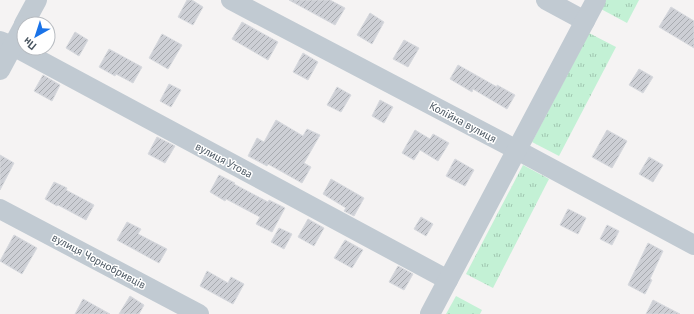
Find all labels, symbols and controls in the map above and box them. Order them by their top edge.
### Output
north arrow [16,16,56,56]
text: Пн [20,34,39,53]
street label: Колійна вулиця [427,98,499,146]
street label: вулиця Утова [193,139,255,181]
street label: вулиця Чорнобривців [50,230,148,292]

